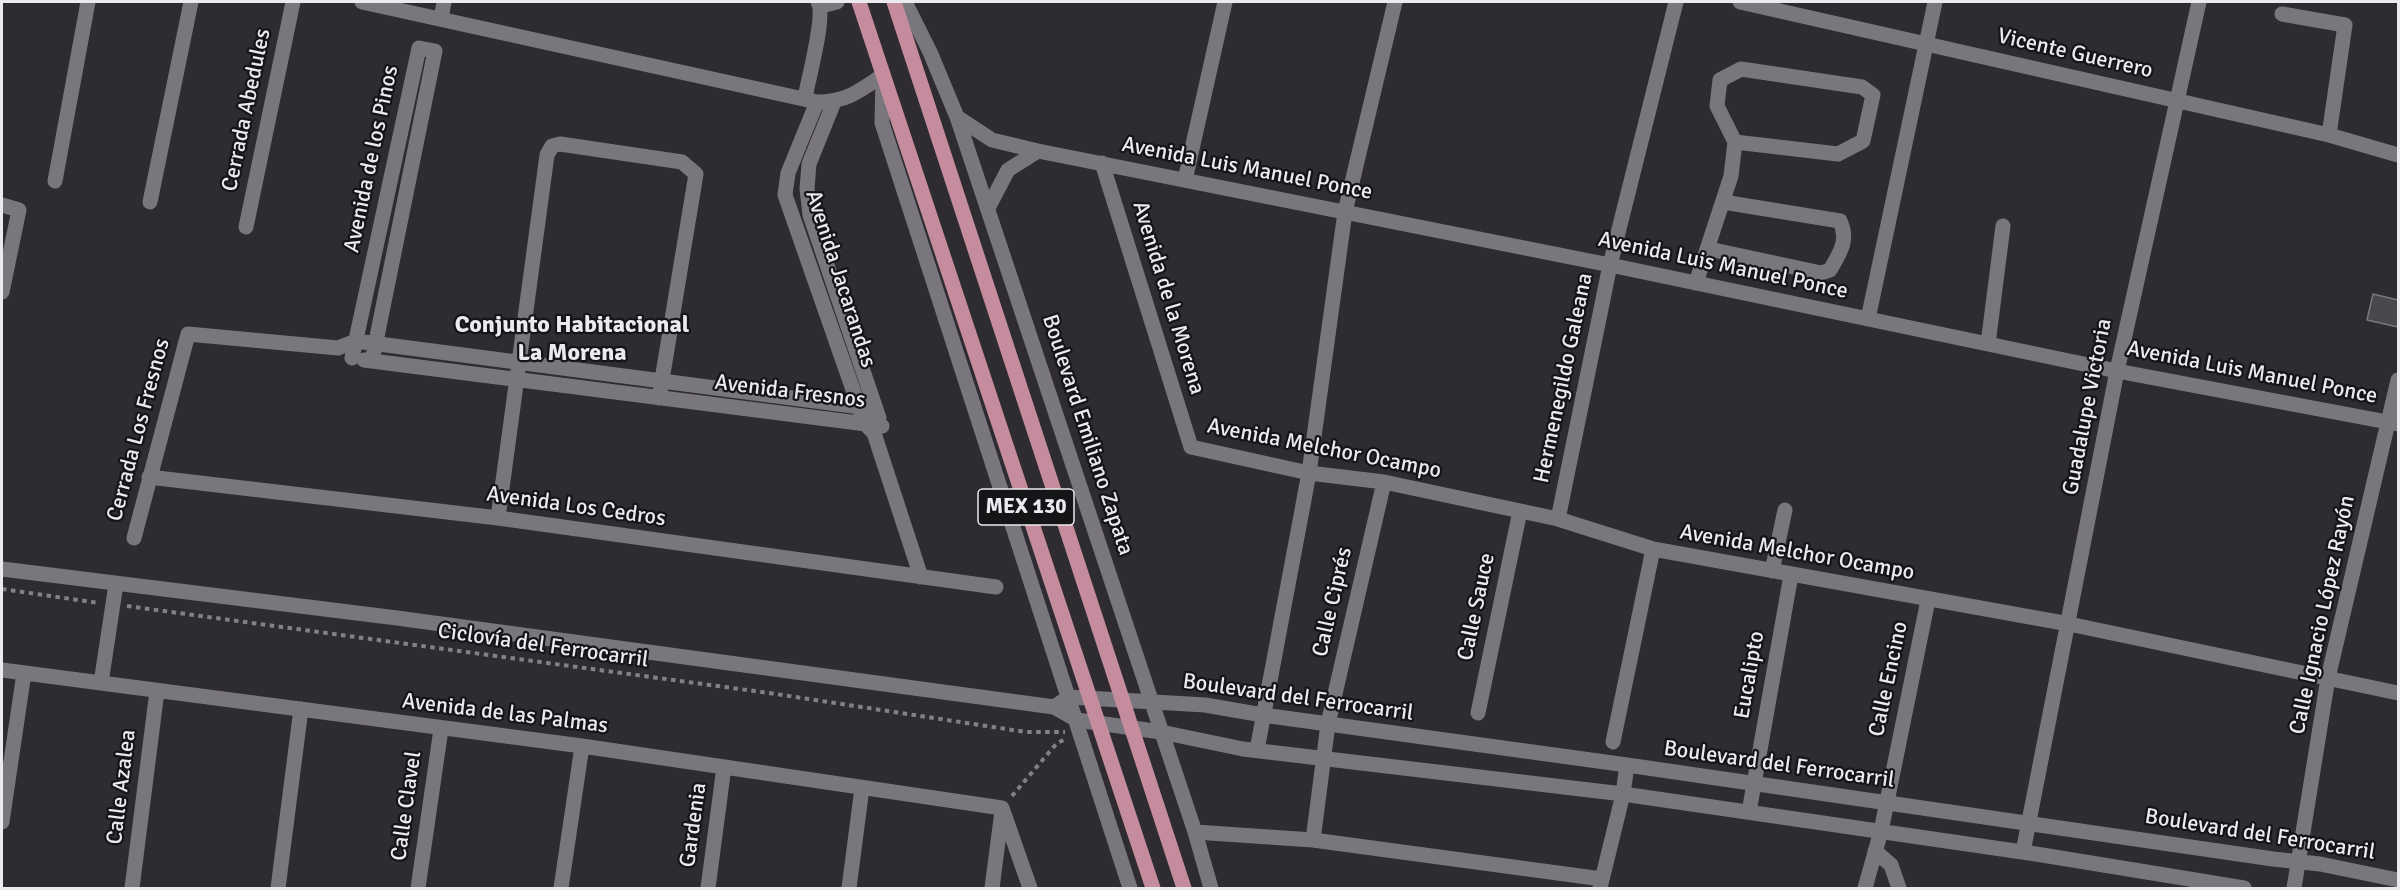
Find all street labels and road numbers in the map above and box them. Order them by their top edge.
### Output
street label: Vicente Guerrero [1995,23,2155,85]
street label: Cerrada Abedules [217,26,277,194]
street label: Avenida de los Pinos [339,63,405,255]
street label: Avenida Luis Manuel Ponce [1120,132,1374,206]
street label: Avenida Jacarandas [799,187,881,371]
street label: Avenida de la Morena [1126,198,1210,398]
street label: Avenida Luis Manuel Ponce [1596,227,1850,305]
street label: Hermenegildo Galeana [1529,271,1599,485]
street label: Boulevard Emiliano Zapata [1036,311,1138,559]
street label: Guadalupe Victoria [2058,316,2118,498]
street label: Cerrada Los Fresnos [102,336,176,524]
street label: Avenida Luis Manuel Ponce [2125,336,2379,410]
street label: Avenida Fresnos [713,370,867,414]
street label: Avenida Melchor Ocampo [1205,413,1443,485]
street label: Avenida Los Cedros [485,481,667,533]
road number: MEX 130 [978,489,1074,525]
street label: Calle Ignacio López Rayón [2285,493,2361,737]
street label: Avenida Melchor Ocampo [1678,519,1916,587]
street label: Calle Ciprés [1308,545,1358,659]
street label: Calle Sauce [1453,551,1501,663]
street label: Ciclovía del Ferrocarril [436,618,650,674]
street label: Calle Encino [1864,619,1914,739]
street label: Eucalipto [1729,629,1771,721]
street label: Boulevard del Ferrocarril [1181,669,1415,727]
street label: Avenida de las Palmas [401,688,609,740]
street label: Calle Azalea [102,728,142,846]
street label: Boulevard del Ferrocarril [1662,736,1896,794]
street label: Calle Clavel [386,750,428,862]
street label: Gardenia [675,781,713,869]
street label: Boulevard del Ferrocarril [2143,804,2377,866]

